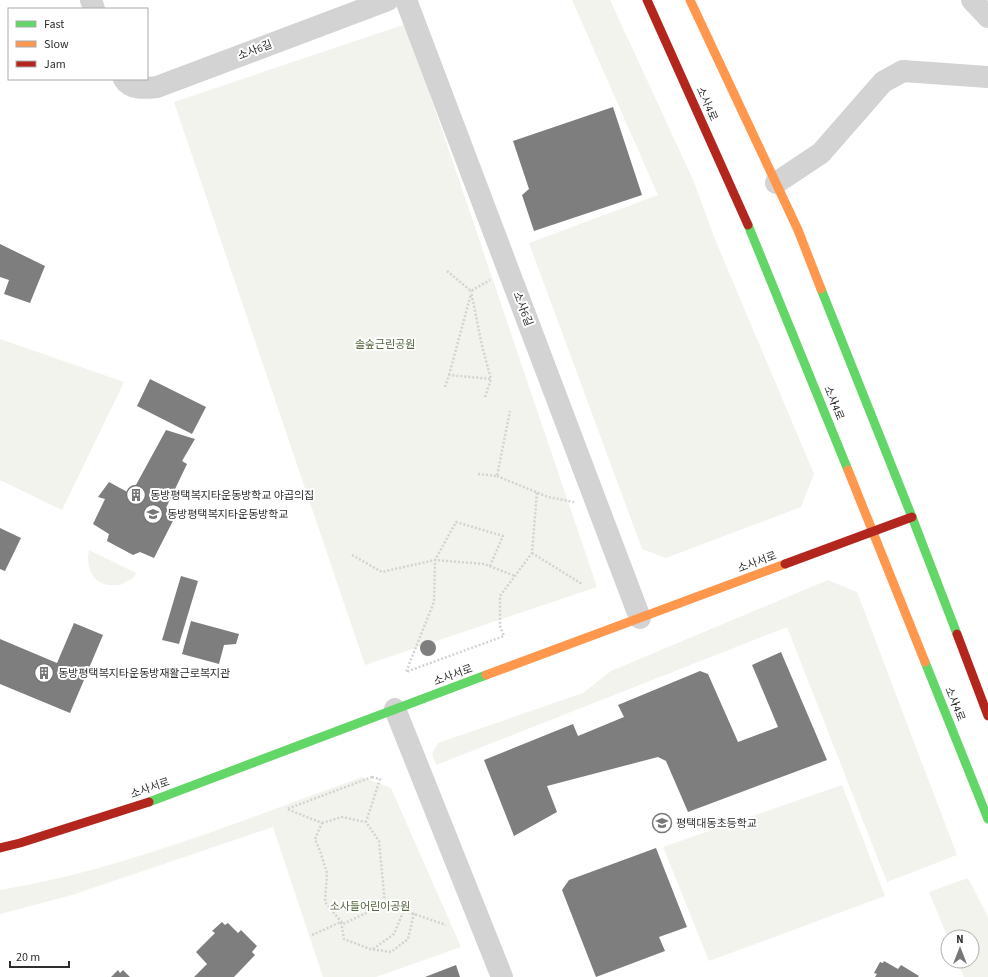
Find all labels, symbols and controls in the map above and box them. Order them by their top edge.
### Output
legend [8,8,148,80]
text: Fast [44,16,64,33]
text: Slow [44,36,69,53]
street label: 소사6길 [236,37,274,63]
text: Jam [44,56,66,73]
street label: 소사4로 [693,85,721,123]
street label: 소사6길 [510,290,536,328]
park label: 솔숲근린공원 [355,337,415,352]
street label: 소사4로 [820,384,848,422]
building icon: 동방평택복지타운동방학교 야곱의집 [125,484,147,506]
place label: 동방평택복지타운동방학교 야곱의집 [150,488,314,503]
school or university icon: 동방평택복지타운동방학교 [142,503,164,525]
place label: 동방평택복지타운동방학교 [167,507,288,522]
street label: 소사서로 [735,548,779,576]
street label: 소사서로 [431,661,475,689]
building icon: 동방평택복지타운동방재활근로복지관 [33,662,55,684]
place label: 동방평택복지타운동방재활근로복지관 [58,666,230,681]
street label: 소사4로 [941,685,969,723]
street label: 소사서로 [128,774,172,802]
school or university icon: 평택대동초등학교 [651,812,673,834]
place label: 평택대동초등학교 [676,816,757,831]
park label: 소사들어린이공원 [330,899,410,914]
north arrow [940,929,980,969]
text: N [956,932,964,947]
scale bar [10,943,69,969]
text: 20 m [16,949,40,966]

